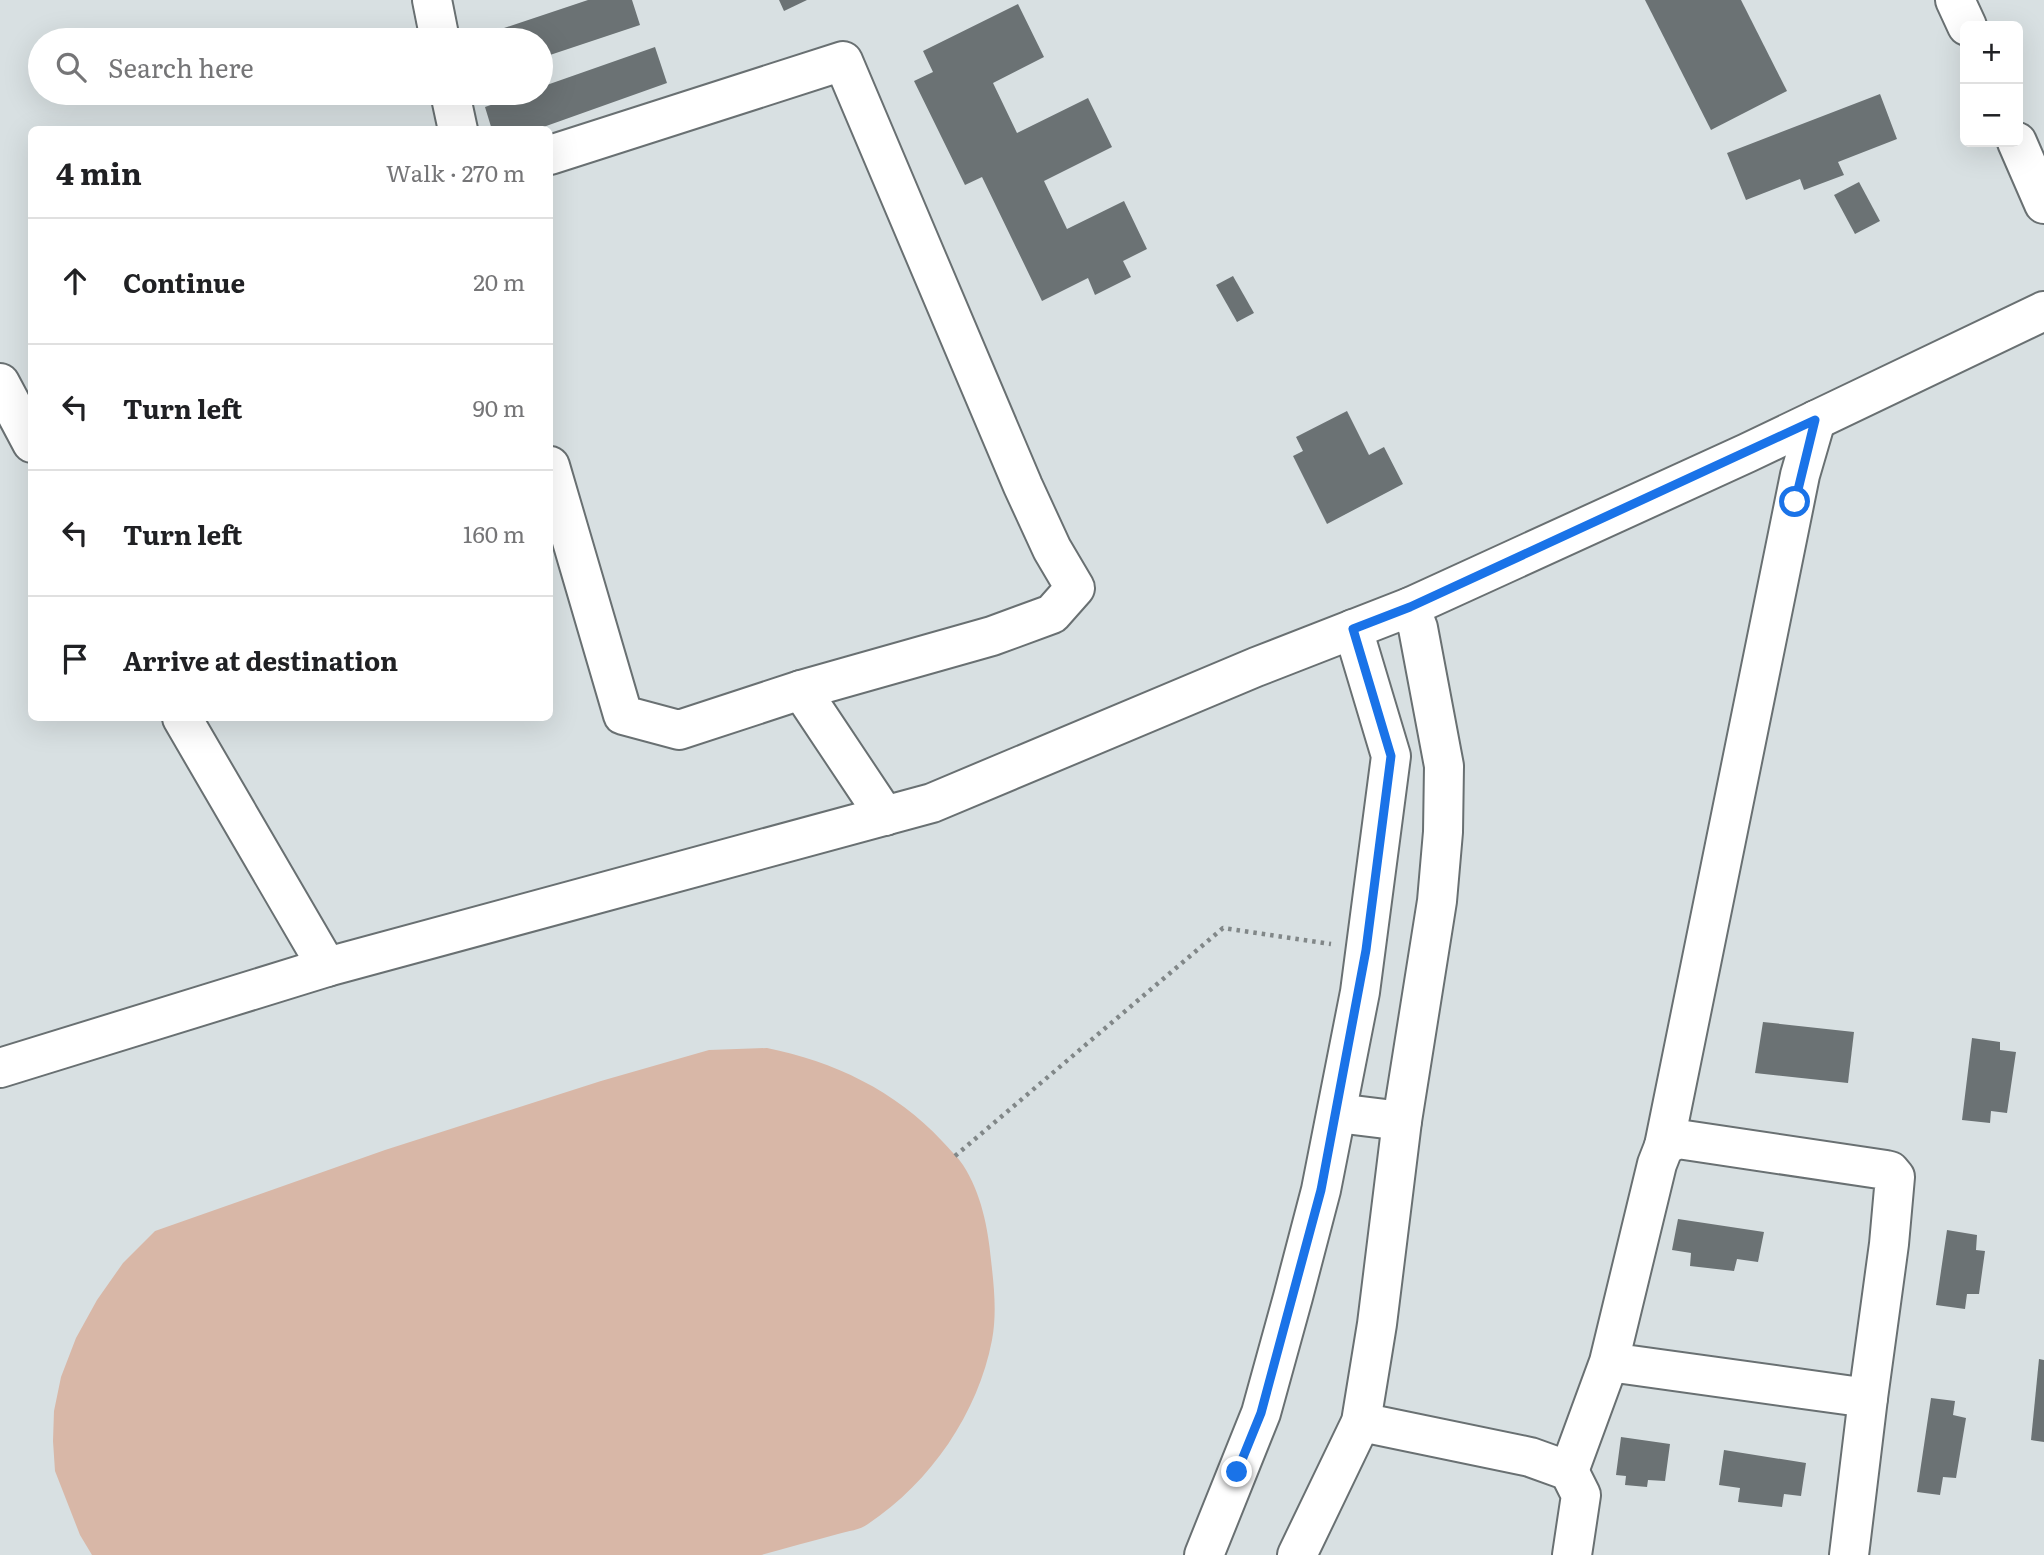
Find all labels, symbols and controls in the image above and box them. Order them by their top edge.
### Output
map controls [1960,21,2023,147]
button: + [1960,21,2023,84]
search box [28,28,553,105]
text: Search here [108,47,254,86]
icon: search [52,48,90,86]
button: − [1960,84,2023,147]
text: 4 min [56,150,142,194]
text: Walk · 270 m [386,155,525,189]
icon: ahead [56,262,94,300]
text: Continue [123,262,245,301]
text: 20 m [473,264,525,298]
icon: left [56,388,94,426]
text: Turn left [123,388,242,427]
text: 90 m [473,390,525,424]
route start [1779,486,1810,517]
icon: left [56,514,94,552]
text: Turn left [123,514,242,553]
text: 160 m [463,516,525,550]
icon: arrive [56,640,94,678]
text: Arrive at destination [123,640,398,679]
route end [1221,1456,1252,1487]

